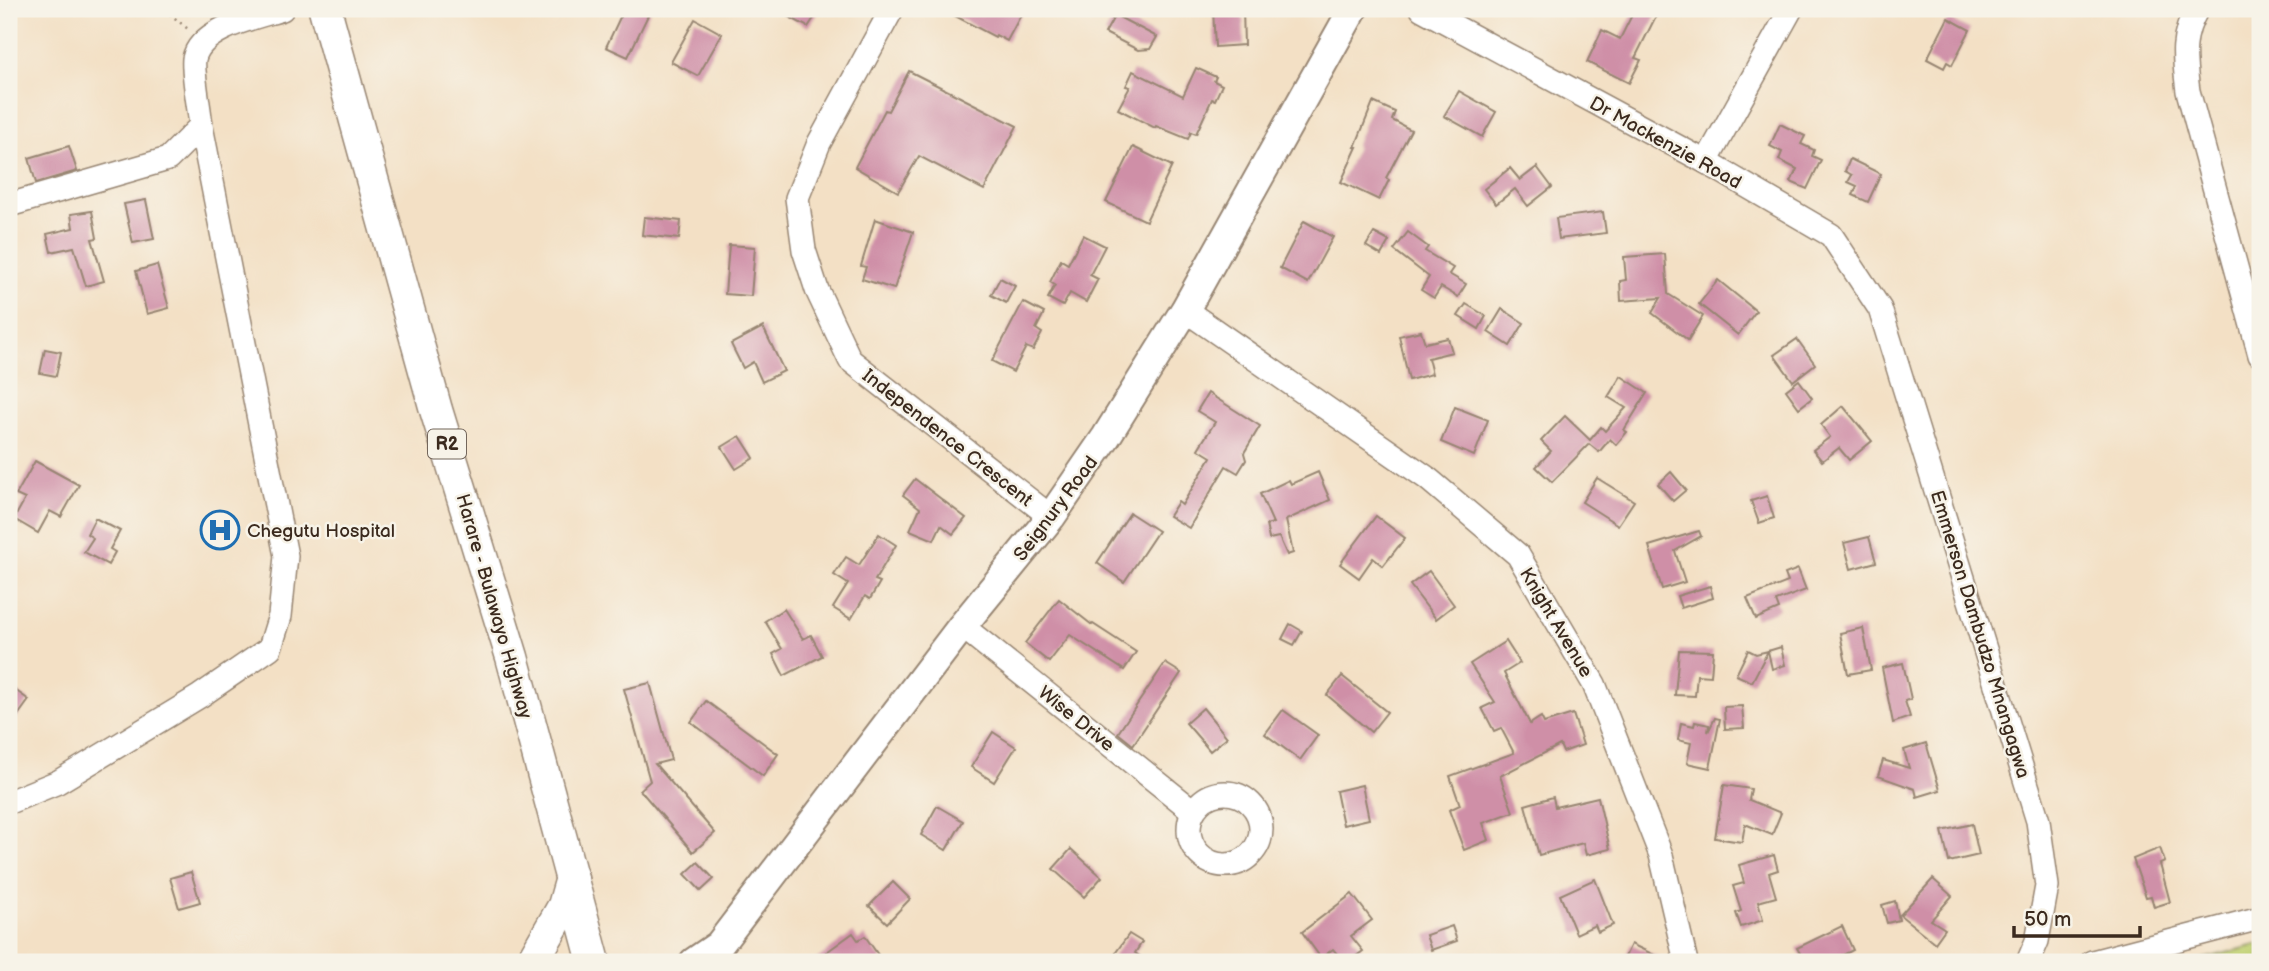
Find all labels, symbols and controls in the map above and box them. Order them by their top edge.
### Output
street label: Dr Mackenzie Road [1585,92,1745,195]
street label: Independence Crescent [857,365,1037,512]
road number: R2 [428,430,466,458]
street label: Seignury Road [1009,452,1103,566]
street label: Emmerson Dambudzo Mnangagwa [1925,488,2034,781]
street label: Harare - Bulawayo Highway [450,491,537,722]
hospital icon: Chegutu Hospital [199,509,241,551]
place label: Chegutu Hospital [247,520,395,543]
street label: Knight Avenue [1514,564,1597,682]
street label: Wise Drive [1033,681,1119,757]
scale bar [2014,894,2140,938]
text: 50 m [2024,907,2071,932]

